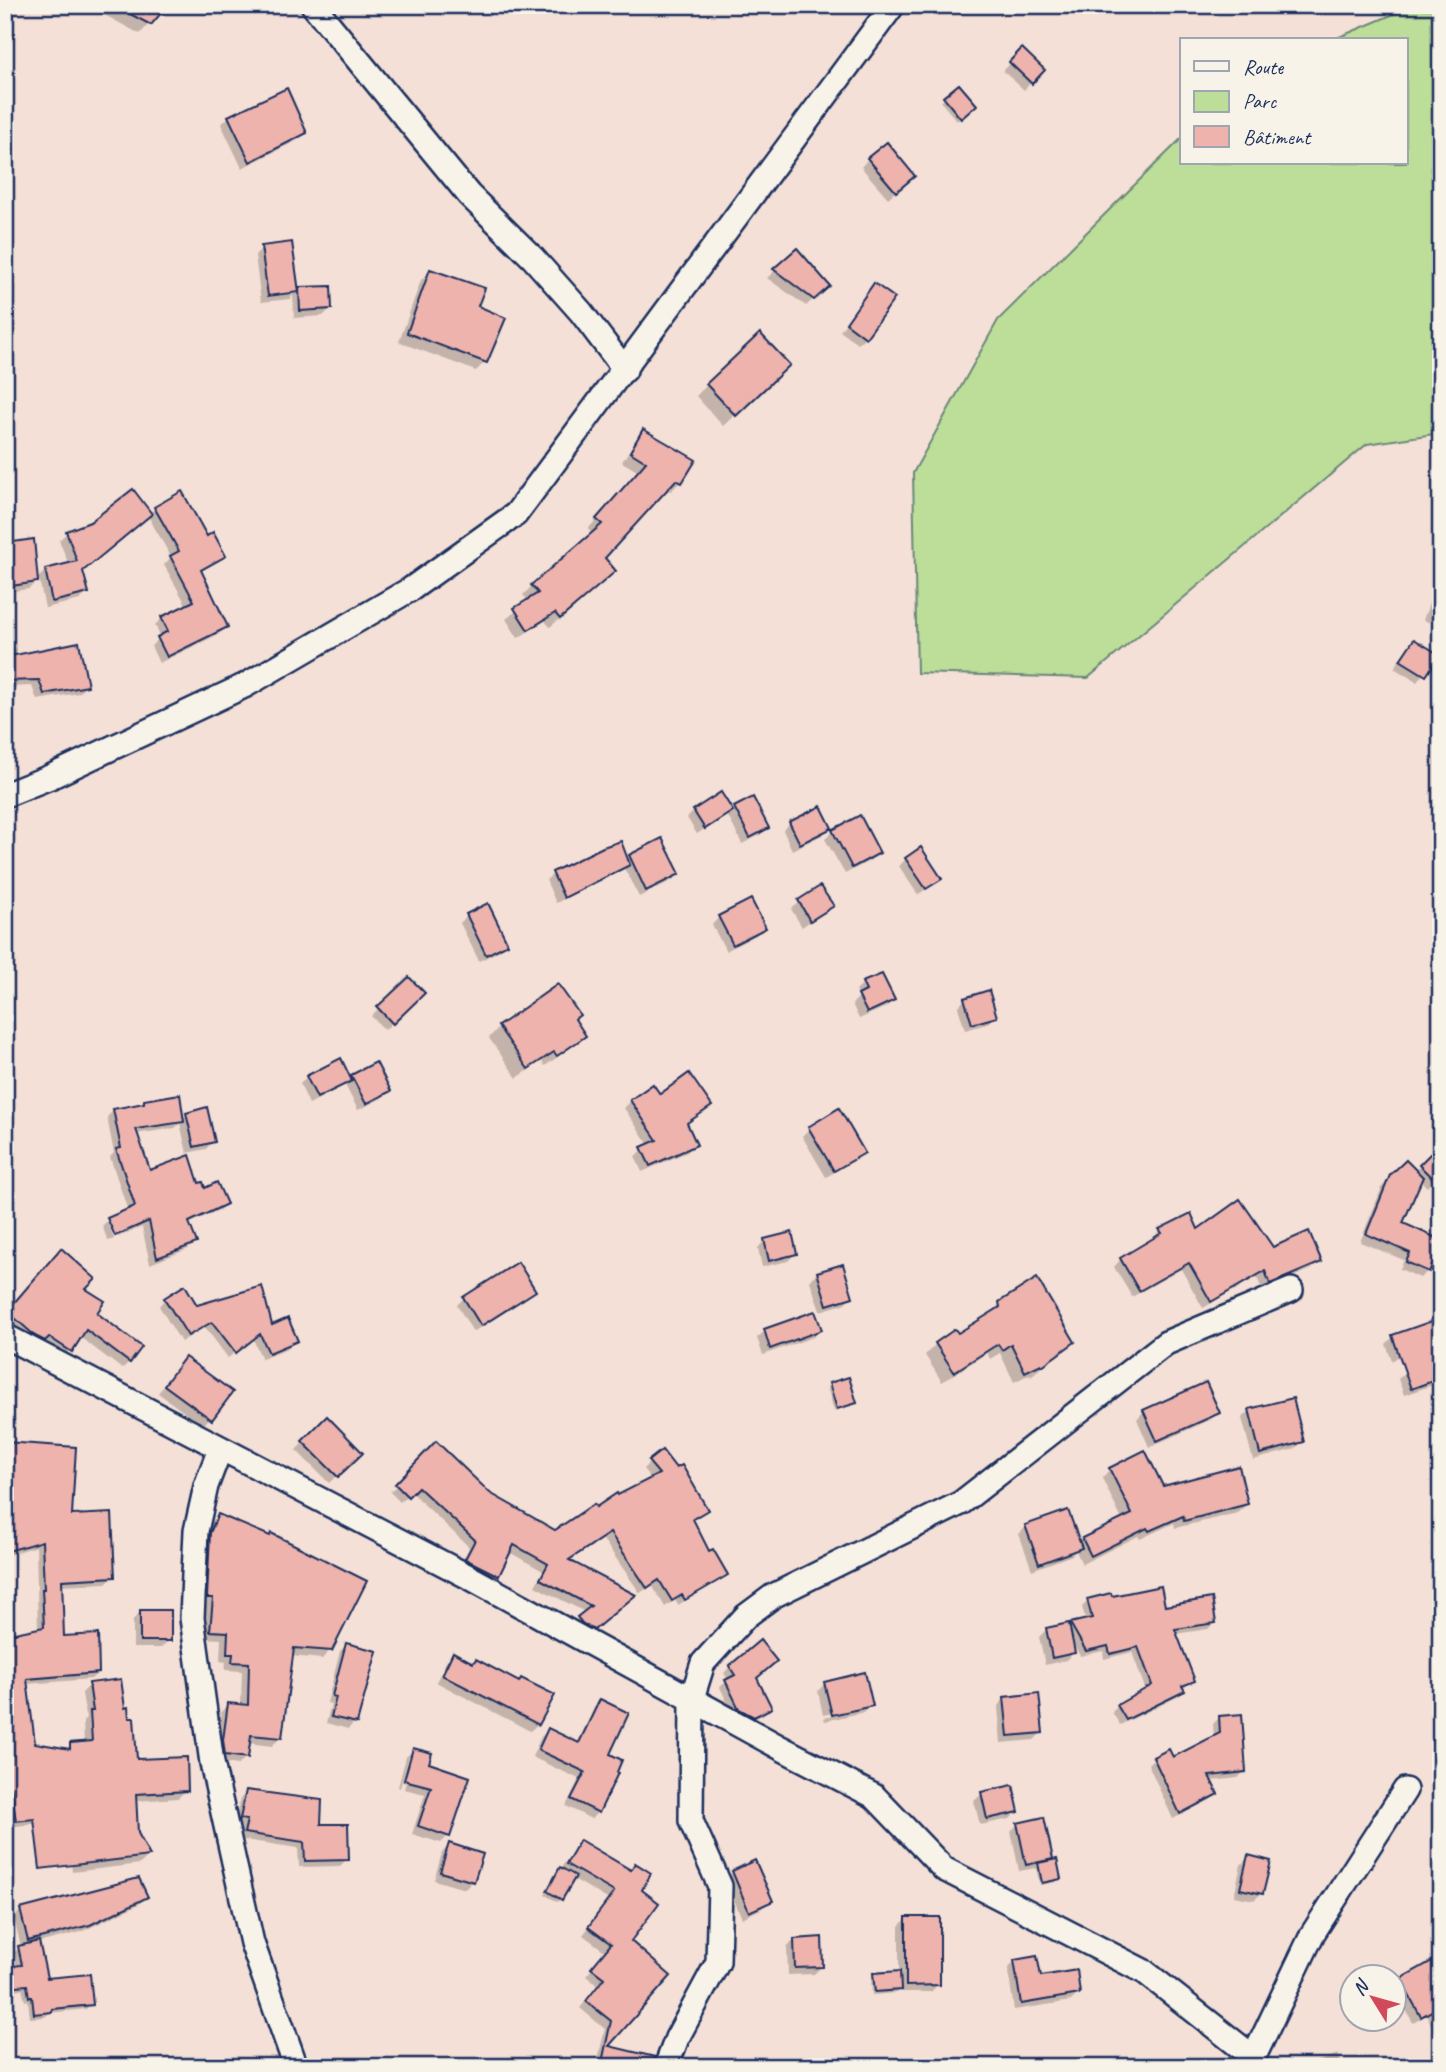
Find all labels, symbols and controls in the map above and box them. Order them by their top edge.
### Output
legend [1180,38,1408,164]
text: Route [1243,54,1284,80]
text: Parc [1243,88,1278,114]
text: Bâtiment [1243,124,1312,150]
north arrow [1338,1964,1408,2034]
text: N [1347,1974,1375,2000]

